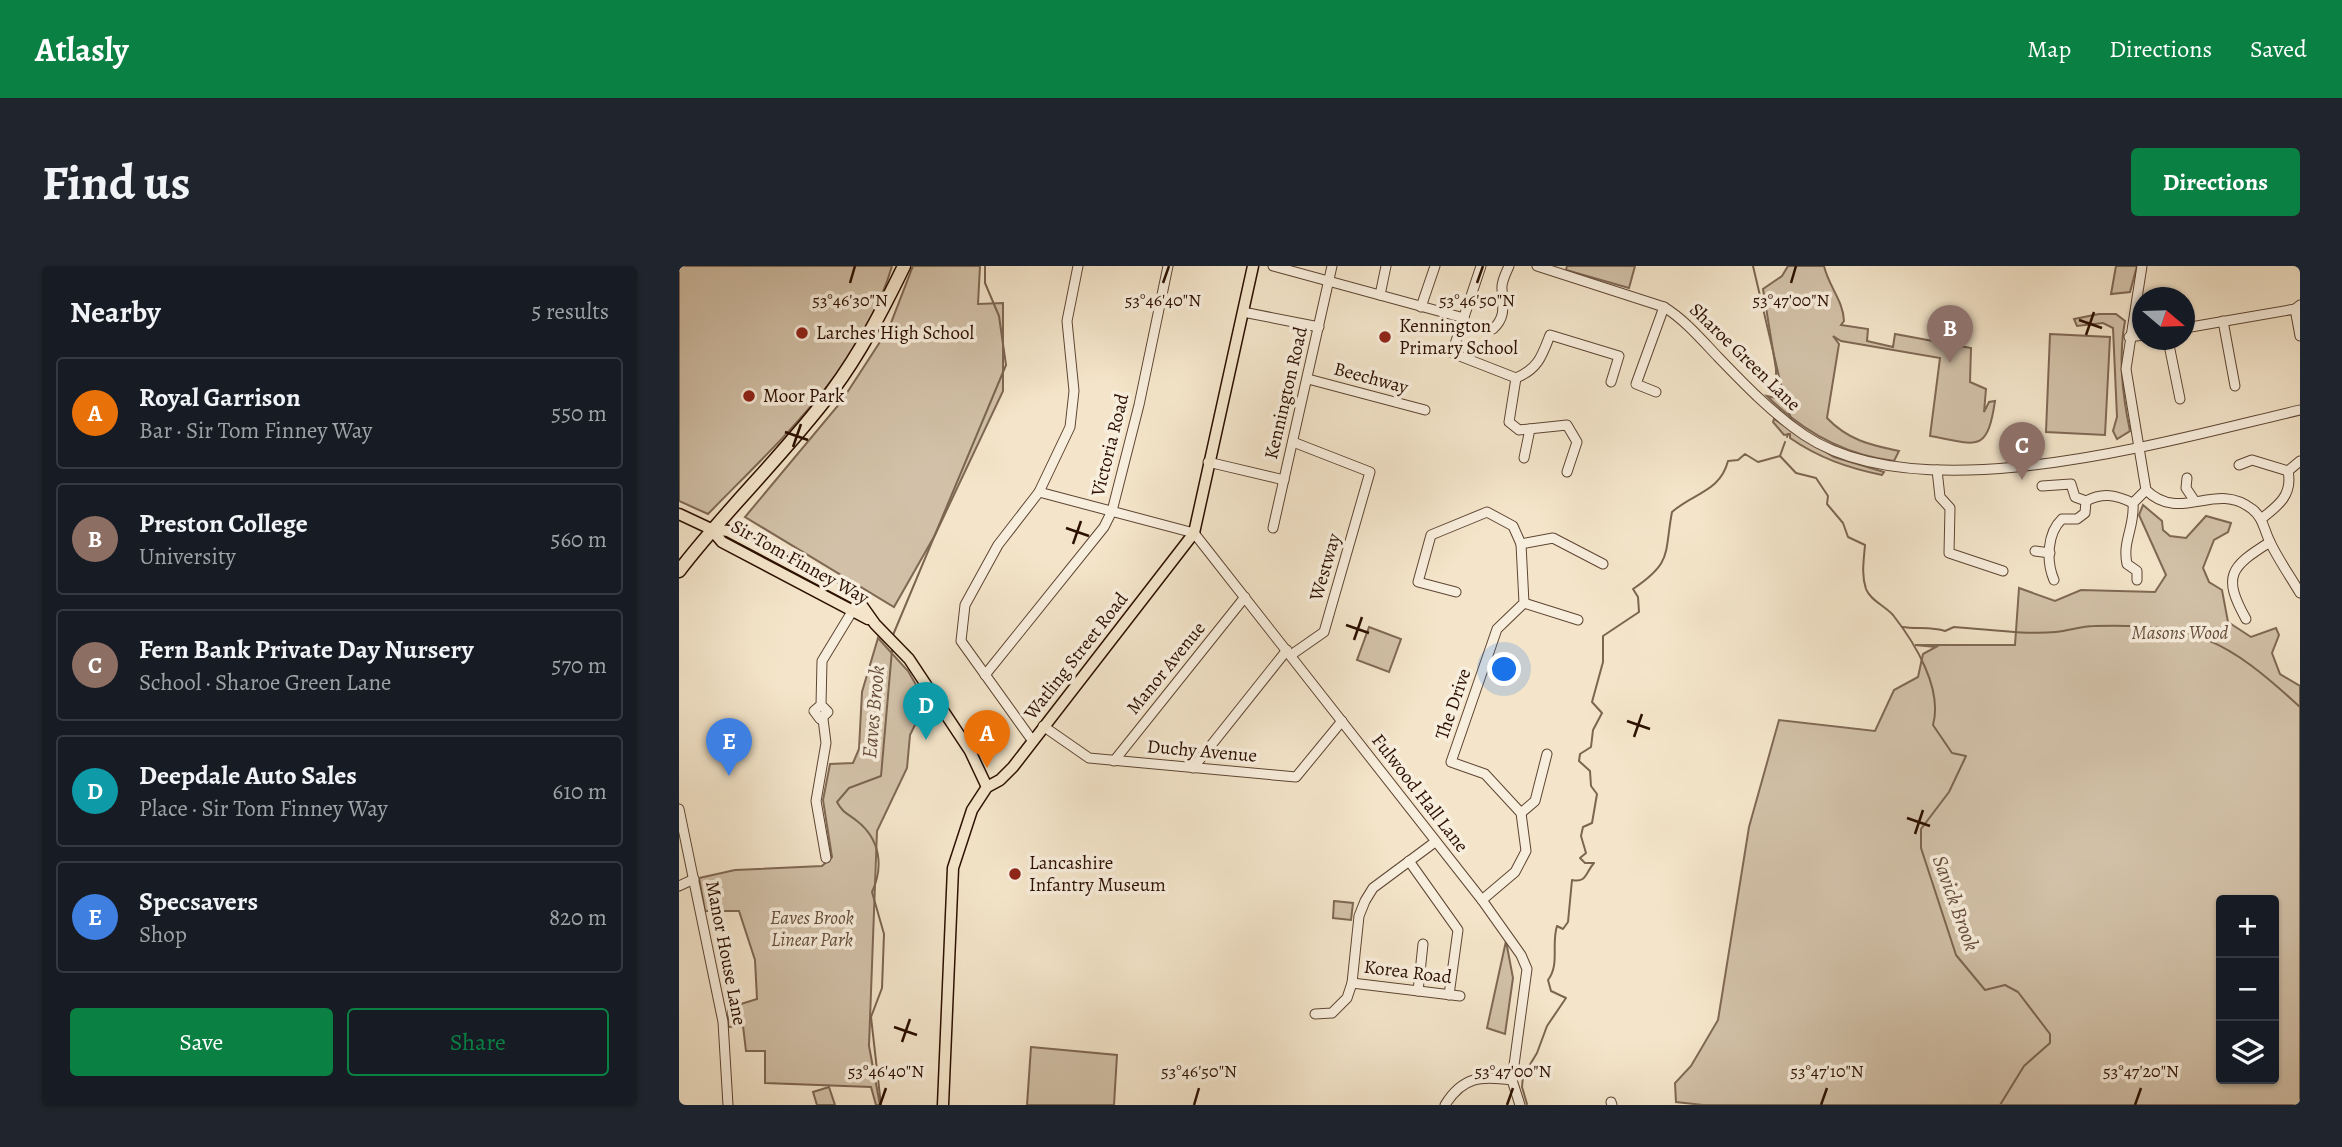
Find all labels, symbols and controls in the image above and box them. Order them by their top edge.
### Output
text: Atlasly [35,27,129,72]
text: Map [2027,33,2071,65]
text: Directions [2109,33,2212,65]
text: Saved [2250,33,2307,65]
button: Directions [2131,148,2300,216]
text: Find us [42,149,190,216]
north arrow [2132,287,2195,350]
text: 53°46'30"N [812,288,888,312]
text: 53°46'40"N [1125,288,1201,312]
text: 53°46'50"N [1439,288,1515,312]
text: 53°47'00"N [1752,288,1830,312]
text: Nearby [70,292,161,332]
text: 5 results [532,296,609,327]
street label: Sharoe Green Lane [1684,297,1806,417]
pin: B [1927,305,1973,363]
place label: Kennington Primary School [1399,313,1518,361]
place label: Larches High School [816,320,974,346]
street label: Kennington Road [1258,323,1314,462]
marker: Larches High School [794,325,810,341]
marker: Kennington Primary School [1377,329,1393,345]
street label: Beechway [1331,356,1412,401]
text: Royal Garrison [139,380,301,415]
place label: Moor Park [763,383,845,409]
marker: Moor Park [741,388,757,404]
street label: Victoria Road [1084,390,1135,500]
text: A [88,398,102,429]
text: 550 m [551,398,607,429]
text: Bar · Sir Tom Finney Way [139,415,372,446]
pin: C [1999,422,2045,480]
text: Preston College [139,506,308,541]
street label: Sir Tom Finney Way [726,513,874,611]
text: B [88,524,102,555]
text: 560 m [551,524,607,555]
street label: Westway [1303,530,1347,605]
text: University [139,541,236,572]
street label: Watling Street Road [1017,586,1134,726]
street label: Manor Avenue [1121,616,1211,720]
park label: Masons Wood [2132,620,2229,646]
text: Fern Bank Private Day Nursery [139,632,474,667]
text: C [88,650,102,681]
text: 570 m [552,650,607,681]
your location [1487,652,1521,686]
water label: Eaves Brook [855,664,891,760]
street label: The Drive [1429,665,1477,743]
text: School · Sharoe Green Lane [139,667,391,698]
pin: D [903,682,949,740]
pin: A [964,710,1010,768]
pin: E [706,718,752,776]
street label: Fulwood Hall Lane [1365,728,1475,858]
street label: Duchy Avenue [1146,733,1258,769]
text: Deepdale Auto Sales [139,758,357,793]
text: D [87,776,103,807]
text: 610 m [553,776,607,807]
text: Place · Sir Tom Finney Way [139,793,388,824]
place label: Lancashire Infantry Museum [1029,850,1166,898]
water label: Savick Brook [1926,851,1986,955]
marker: Lancashire Infantry Museum [1007,866,1023,882]
street label: Manor House Lane [699,879,753,1027]
text: Specsavers [139,884,258,919]
map controls [2216,895,2279,1084]
button: + [2216,895,2279,958]
text: E [88,902,102,933]
text: 820 m [549,902,607,933]
park label: Eaves Brook Linear Park [770,905,854,953]
text: Shop [139,919,187,950]
street label: Korea Road [1362,954,1454,990]
button: − [2216,958,2279,1021]
button: Save [70,1008,333,1076]
button: Share [347,1008,609,1076]
button: layers [2216,1021,2279,1084]
text: 53°46'40"N [848,1059,924,1083]
text: 53°46'50"N [1161,1059,1237,1083]
text: 53°47'00"N [1474,1059,1552,1083]
text: 53°47'10"N [1790,1059,1864,1083]
text: 53°47'20"N [2103,1059,2179,1083]

